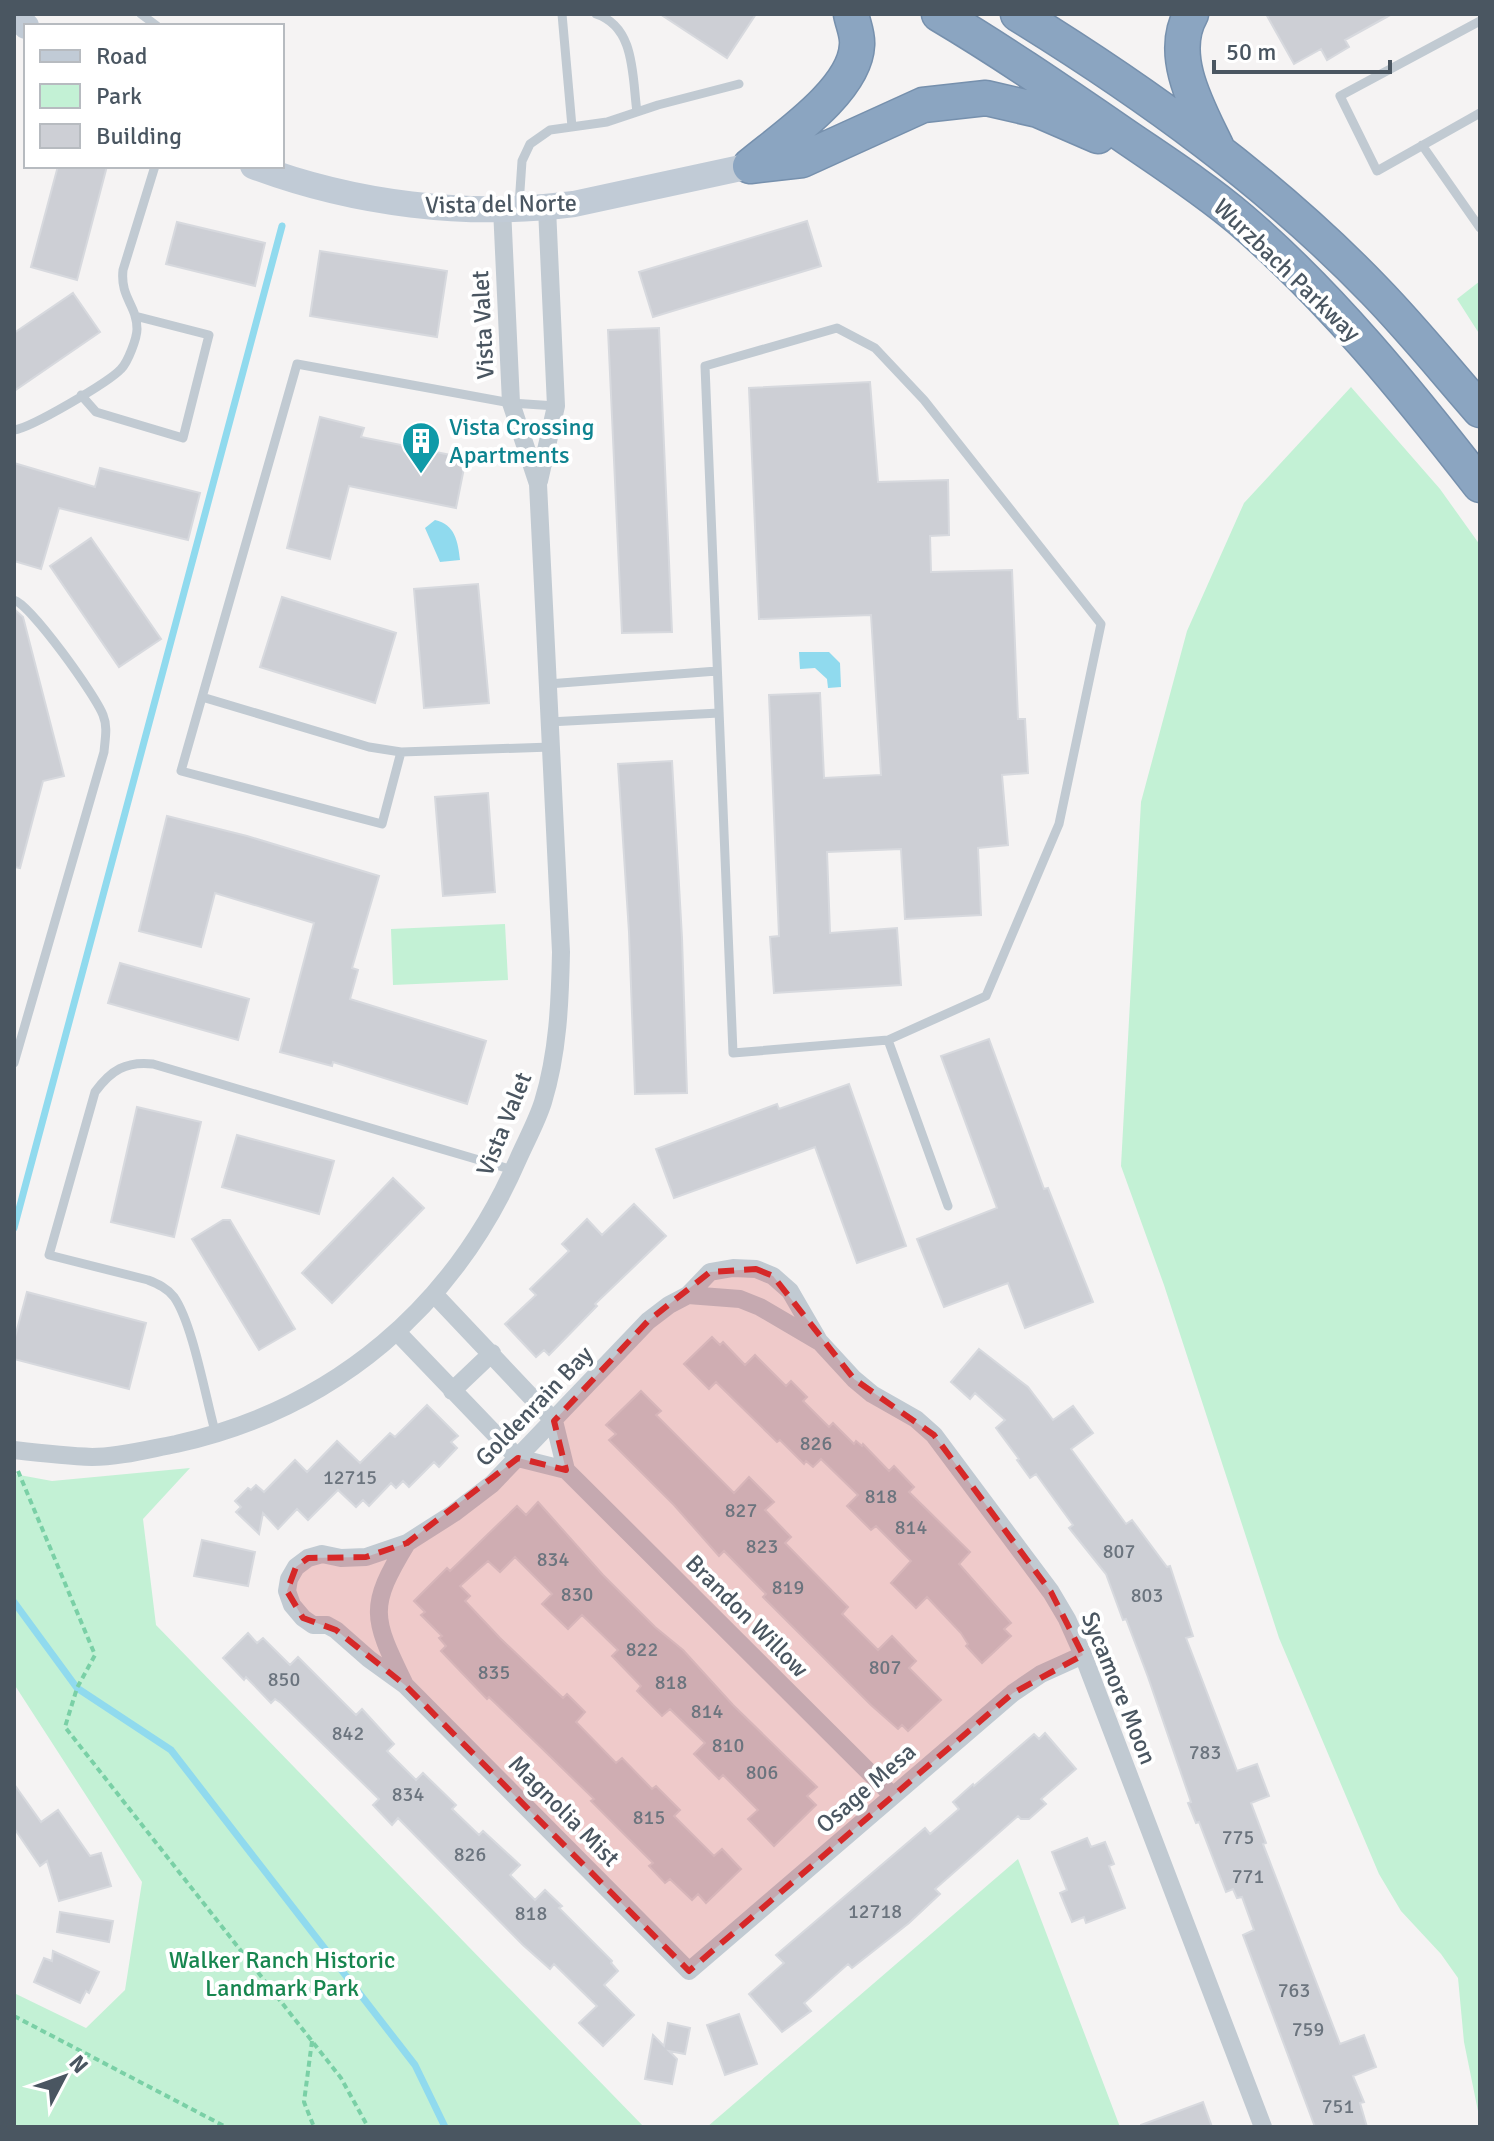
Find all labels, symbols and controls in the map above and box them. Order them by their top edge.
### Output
legend [24,24,284,168]
scale bar [1214,24,1390,74]
text: 50 m [1226,37,1276,67]
text: Road [96,41,147,71]
text: Park [96,81,142,111]
text: Building [96,121,182,151]
street label: Vista del Norte [425,188,577,220]
street label: Wurzbach Parkway [1207,192,1367,348]
street label: Vista Valet [465,270,501,380]
place label: Vista Crossing Apartments [449,412,594,470]
building icon: Vista Crossing Apartments [400,420,442,475]
street label: Vista Valet [470,1068,538,1180]
street label: Goldenrain Bay [469,1339,599,1473]
house number: 826 [800,1431,832,1456]
house number: 12715 [323,1465,377,1490]
house number: 818 [865,1484,897,1509]
house number: 827 [725,1498,757,1523]
house number: 814 [895,1515,927,1540]
house number: 823 [746,1534,778,1559]
house number: 807 [1103,1539,1135,1564]
house number: 834 [537,1547,569,1572]
street label: Brandon Willow [679,1548,815,1684]
house number: 819 [772,1575,804,1600]
house number: 830 [561,1582,593,1607]
house number: 803 [1131,1583,1163,1608]
street label: Sycamore Moon [1075,1607,1163,1769]
house number: 822 [626,1637,658,1662]
house number: 807 [869,1655,901,1680]
house number: 835 [478,1660,510,1685]
house number: 850 [268,1667,300,1692]
house number: 818 [655,1670,687,1695]
house number: 814 [691,1699,723,1724]
house number: 842 [332,1721,364,1746]
house number: 810 [712,1733,744,1758]
street label: Osage Mesa [810,1737,922,1839]
house number: 783 [1189,1740,1221,1765]
street label: Magnolia Mist [502,1749,626,1873]
house number: 806 [746,1760,778,1785]
house number: 834 [392,1782,424,1807]
house number: 815 [633,1805,665,1830]
house number: 775 [1222,1825,1254,1850]
house number: 826 [454,1842,486,1867]
house number: 771 [1232,1864,1264,1889]
house number: 12718 [848,1899,902,1924]
house number: 818 [515,1901,547,1926]
park label: Walker Ranch Historic Landmark Park [169,1945,395,2003]
house number: 763 [1278,1978,1310,2003]
house number: 759 [1292,2017,1324,2042]
north arrow [24,2037,104,2117]
text: N [64,2050,94,2079]
house number: 751 [1322,2094,1354,2119]

